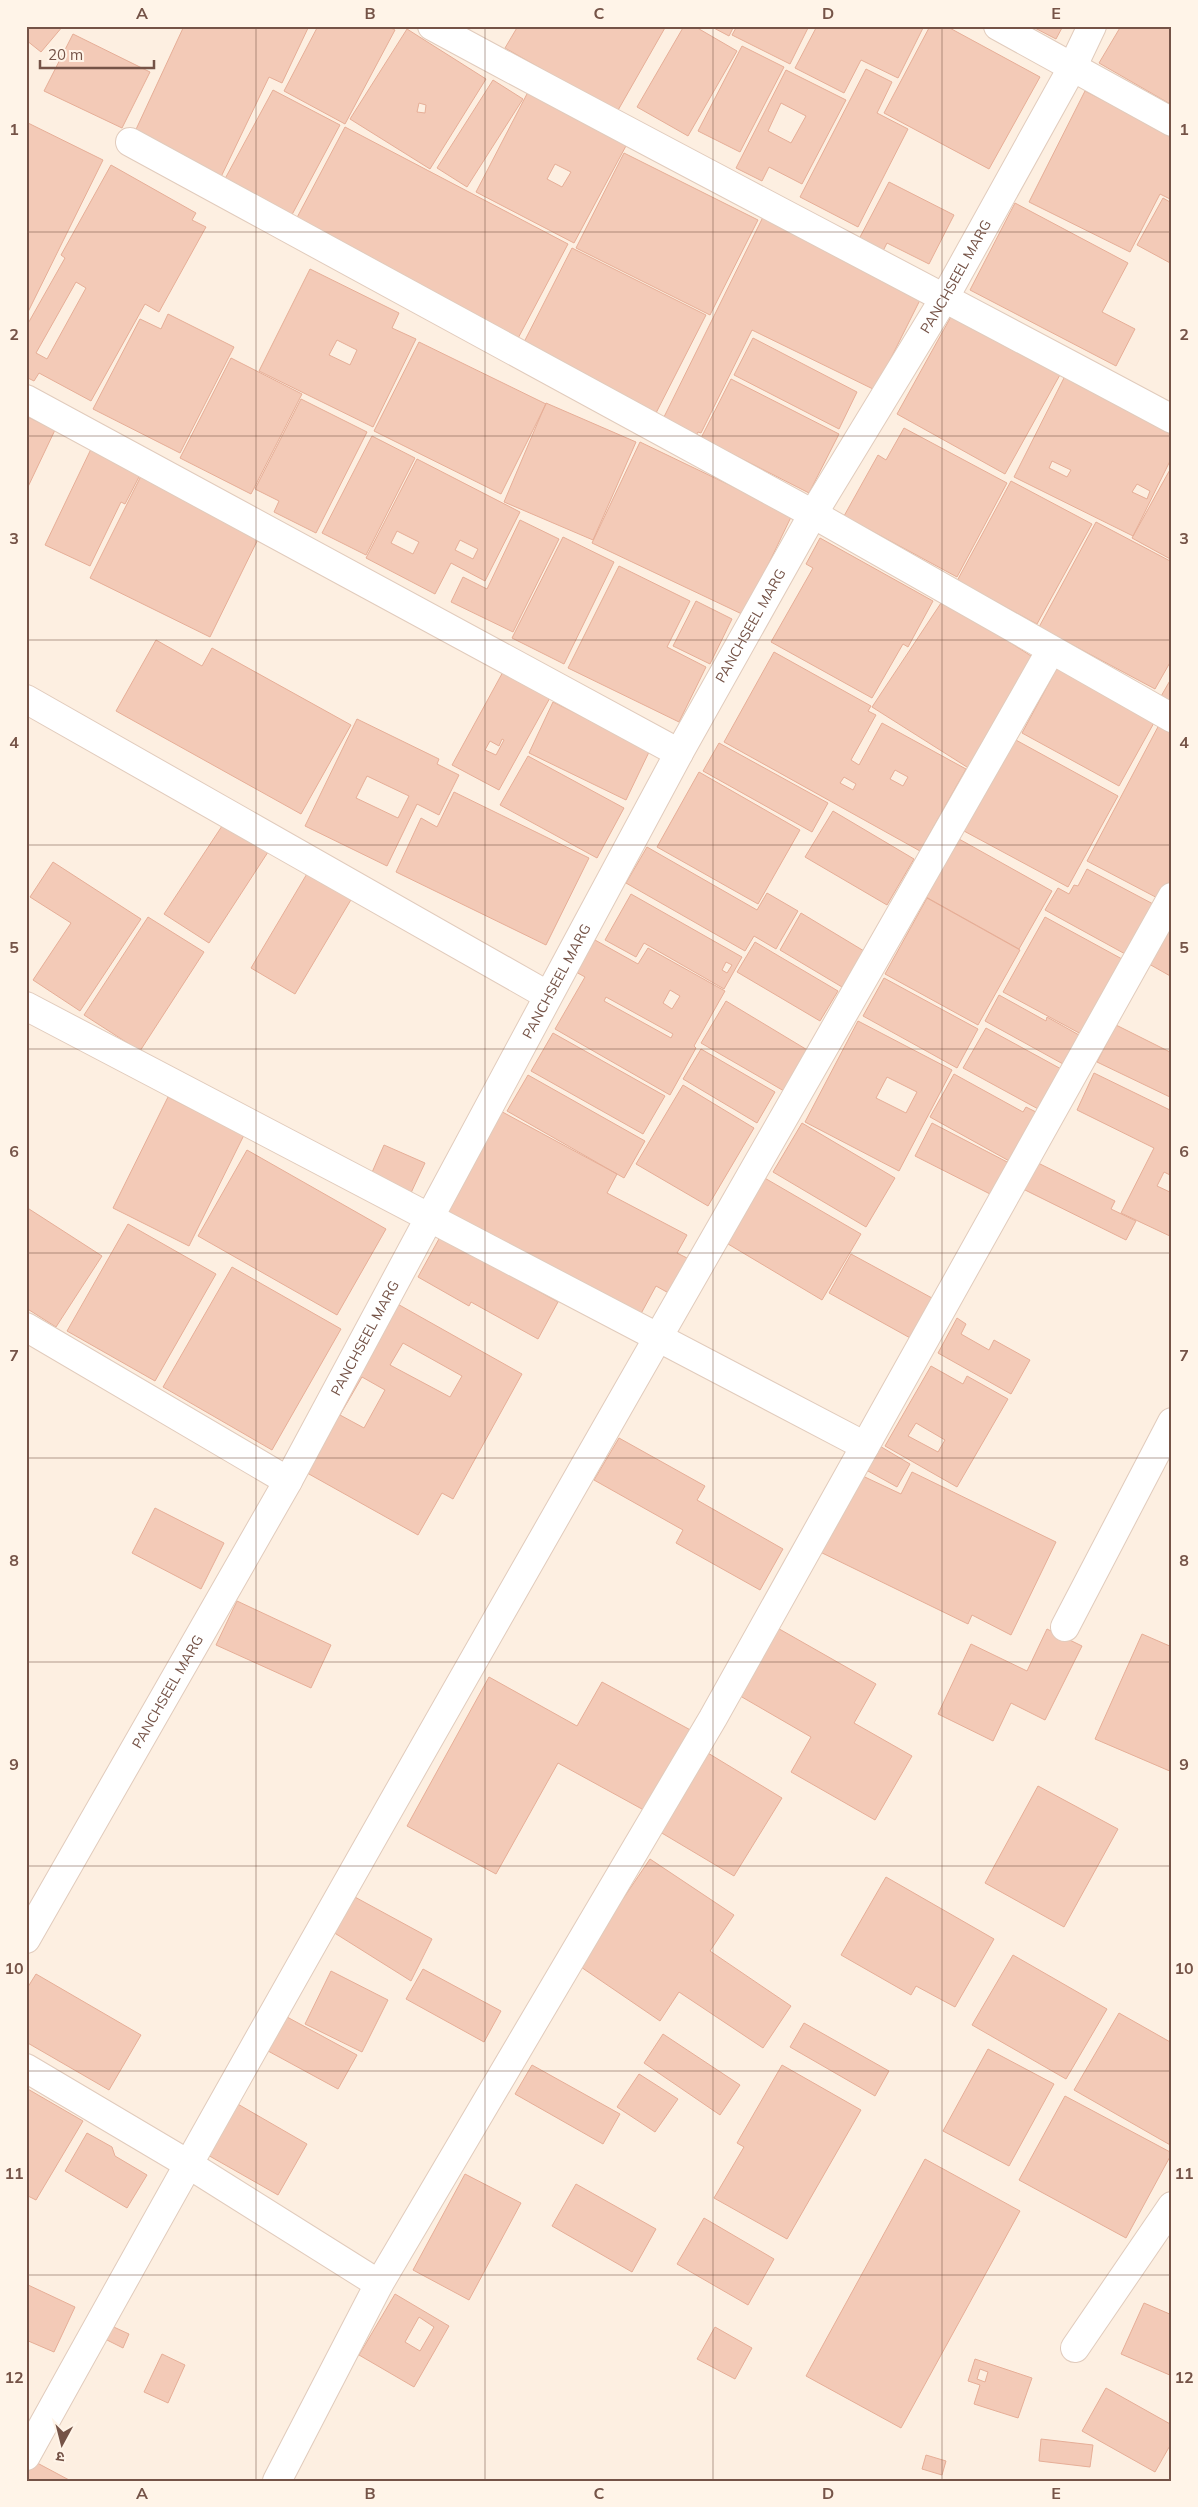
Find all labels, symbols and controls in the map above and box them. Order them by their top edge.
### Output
text: A [136,3,148,23]
text: B [364,3,376,23]
text: C [594,3,605,23]
text: D [822,3,834,23]
text: E [1051,3,1061,23]
scale bar [40,38,154,70]
text: 20 m [48,45,83,64]
text: 1 [9,119,19,139]
text: 1 [1179,119,1189,139]
street label: PANCHSEEL MARG [916,217,995,337]
text: 2 [9,324,19,344]
text: 2 [1179,324,1189,344]
text: 3 [9,528,19,548]
text: 3 [1179,528,1189,548]
street label: PANCHSEEL MARG [711,565,790,686]
text: 4 [9,732,19,752]
text: 4 [1179,732,1189,752]
street label: PANCHSEEL MARG [518,921,595,1042]
text: 5 [9,937,19,957]
text: 5 [1179,937,1189,957]
text: 6 [9,1141,19,1161]
text: 6 [1179,1141,1189,1161]
street label: PANCHSEEL MARG [327,1277,403,1399]
text: 7 [9,1345,19,1365]
text: 7 [1179,1345,1189,1365]
text: 8 [9,1550,19,1570]
text: 8 [1179,1550,1189,1570]
street label: PANCHSEEL MARG [128,1632,207,1752]
text: 9 [9,1754,19,1774]
text: 9 [1179,1754,1189,1774]
text: 10 [4,1958,24,1978]
text: 10 [1174,1958,1194,1978]
text: 11 [4,2163,24,2183]
text: 11 [1174,2163,1194,2183]
text: 12 [4,2367,24,2387]
text: 12 [1174,2367,1194,2387]
north arrow [38,2420,88,2470]
text: उ [54,2447,66,2466]
text: A [136,2483,148,2503]
text: B [364,2483,376,2503]
text: C [594,2483,605,2503]
text: D [822,2483,834,2503]
text: E [1051,2483,1061,2503]

